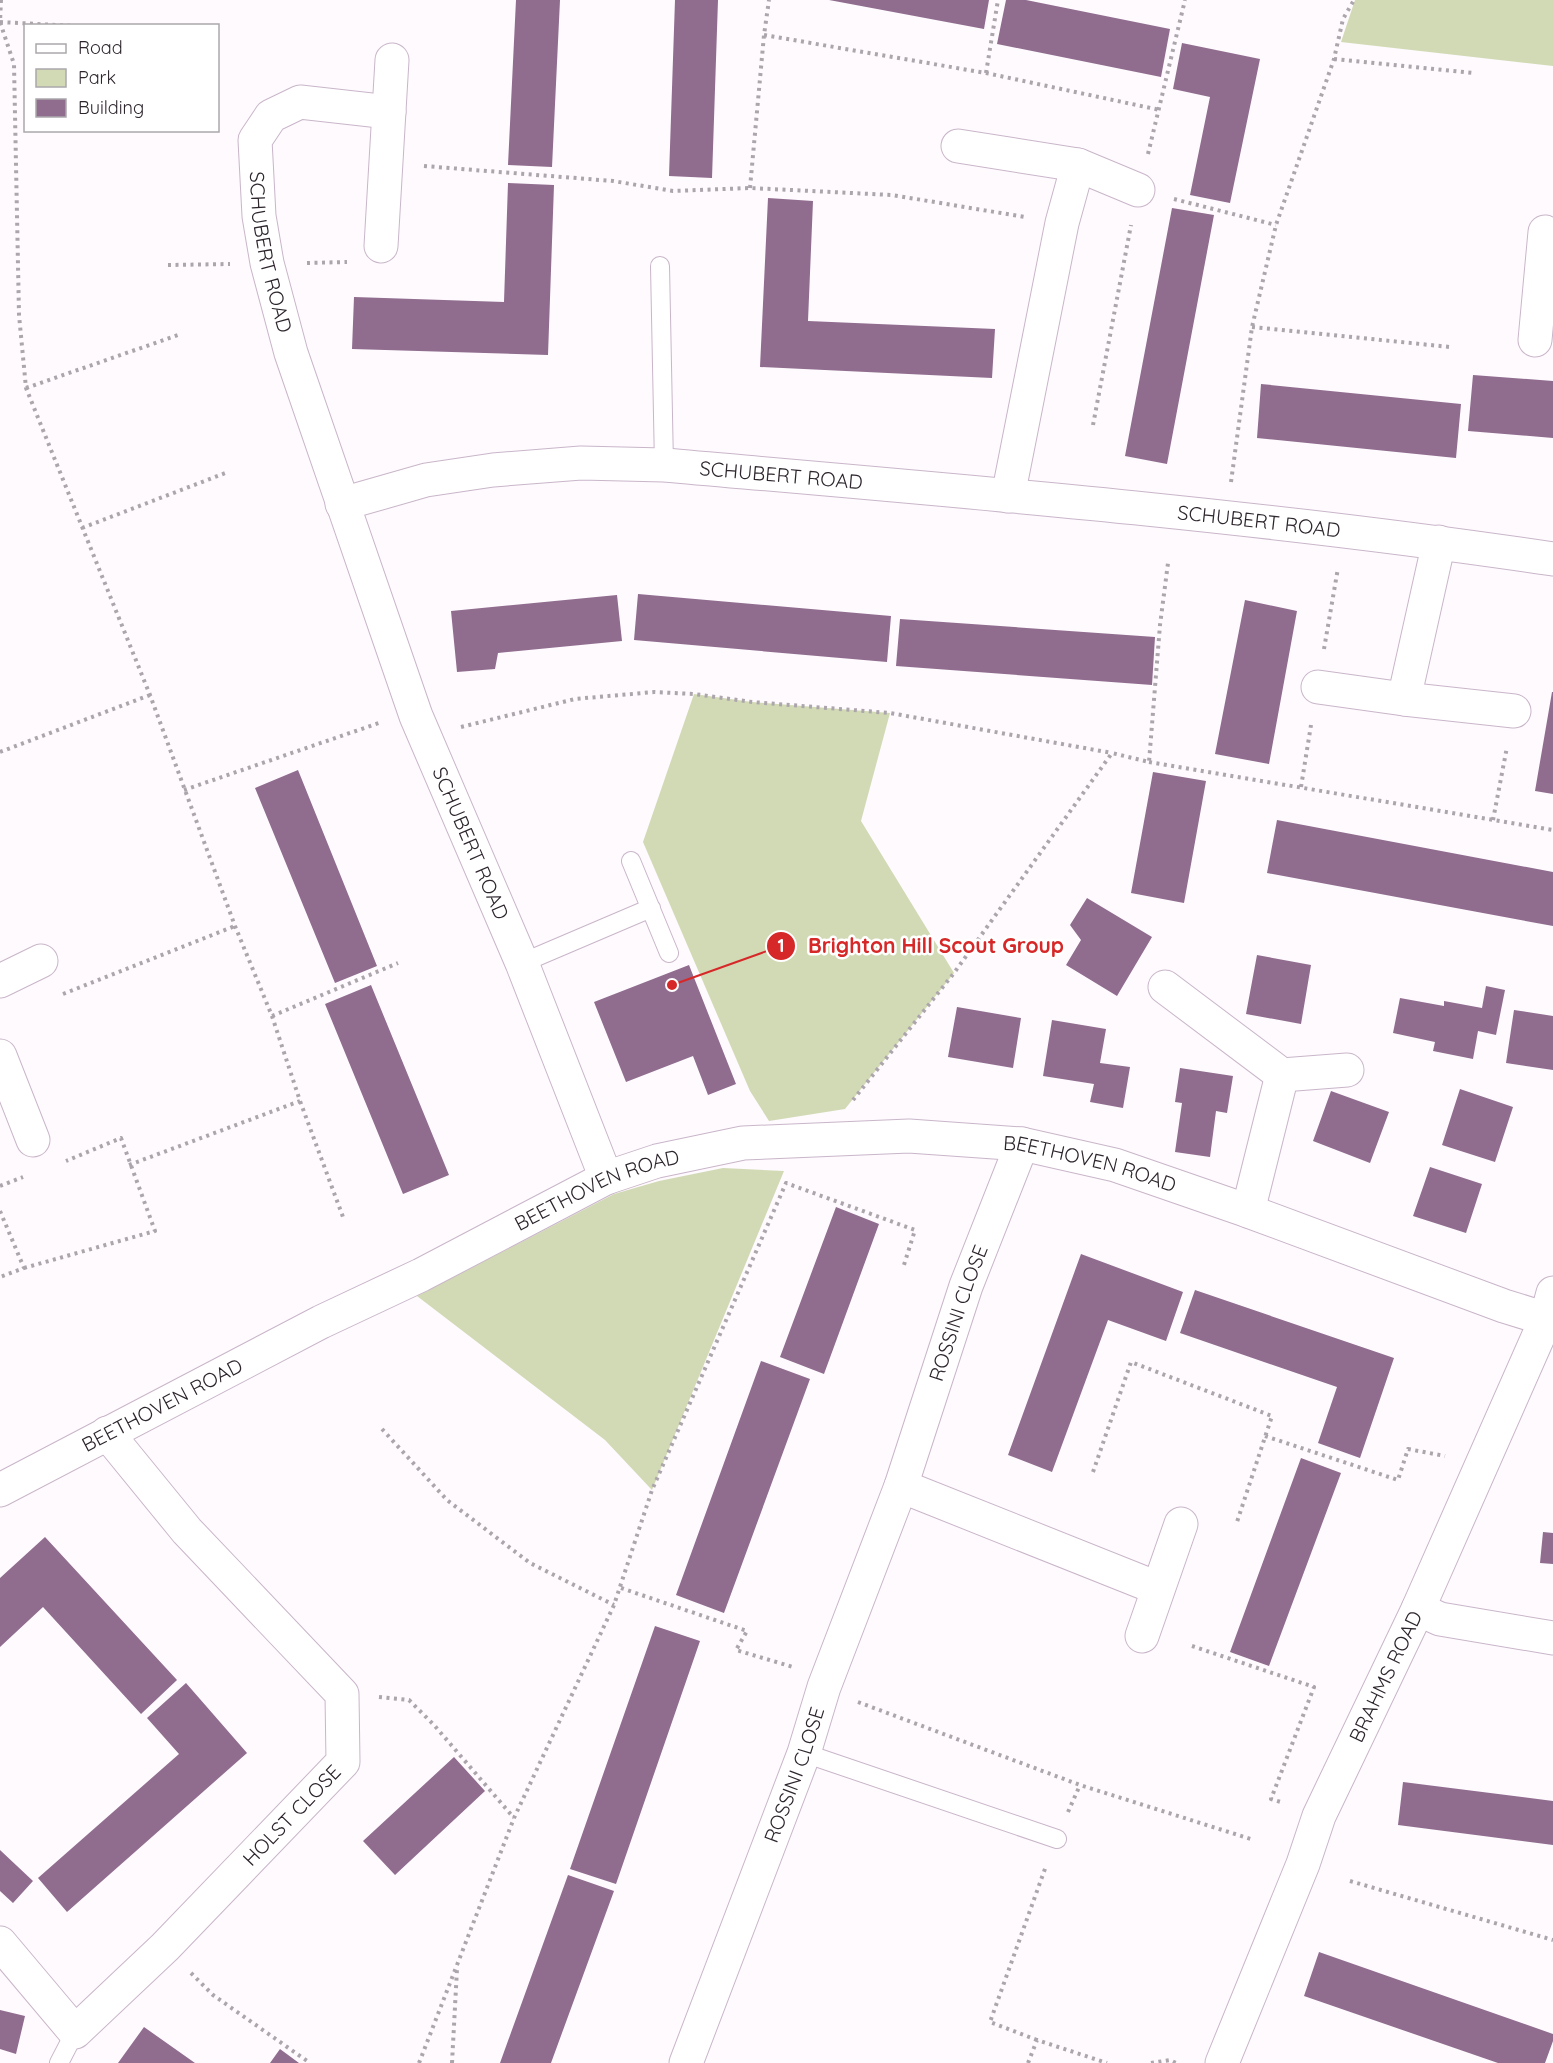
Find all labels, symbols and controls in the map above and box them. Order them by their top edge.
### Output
legend [24,24,219,132]
text: Road [78,36,123,59]
text: Park [78,66,116,89]
text: Building [78,96,144,119]
street label: SCHUBERT ROAD [245,171,298,335]
street label: SCHUBERT ROAD [699,455,864,494]
street label: SCHUBERT ROAD [1176,499,1342,542]
street label: SCHUBERT ROAD [427,763,515,923]
callout: Brighton Hill Scout Group [766,927,1076,966]
text: Brighton Hill Scout Group [808,932,1064,958]
text: 1 [777,934,785,957]
street label: BEETHOVEN ROAD [1003,1130,1180,1197]
street label: BEETHOVEN ROAD [510,1144,681,1236]
street label: ROSSINI CLOSE [923,1241,993,1384]
street label: BEETHOVEN ROAD [77,1352,247,1457]
street label: BRAHMS ROAD [1343,1607,1427,1746]
street label: ROSSINI CLOSE [758,1704,829,1846]
street label: HOLST CLOSE [237,1759,346,1871]

